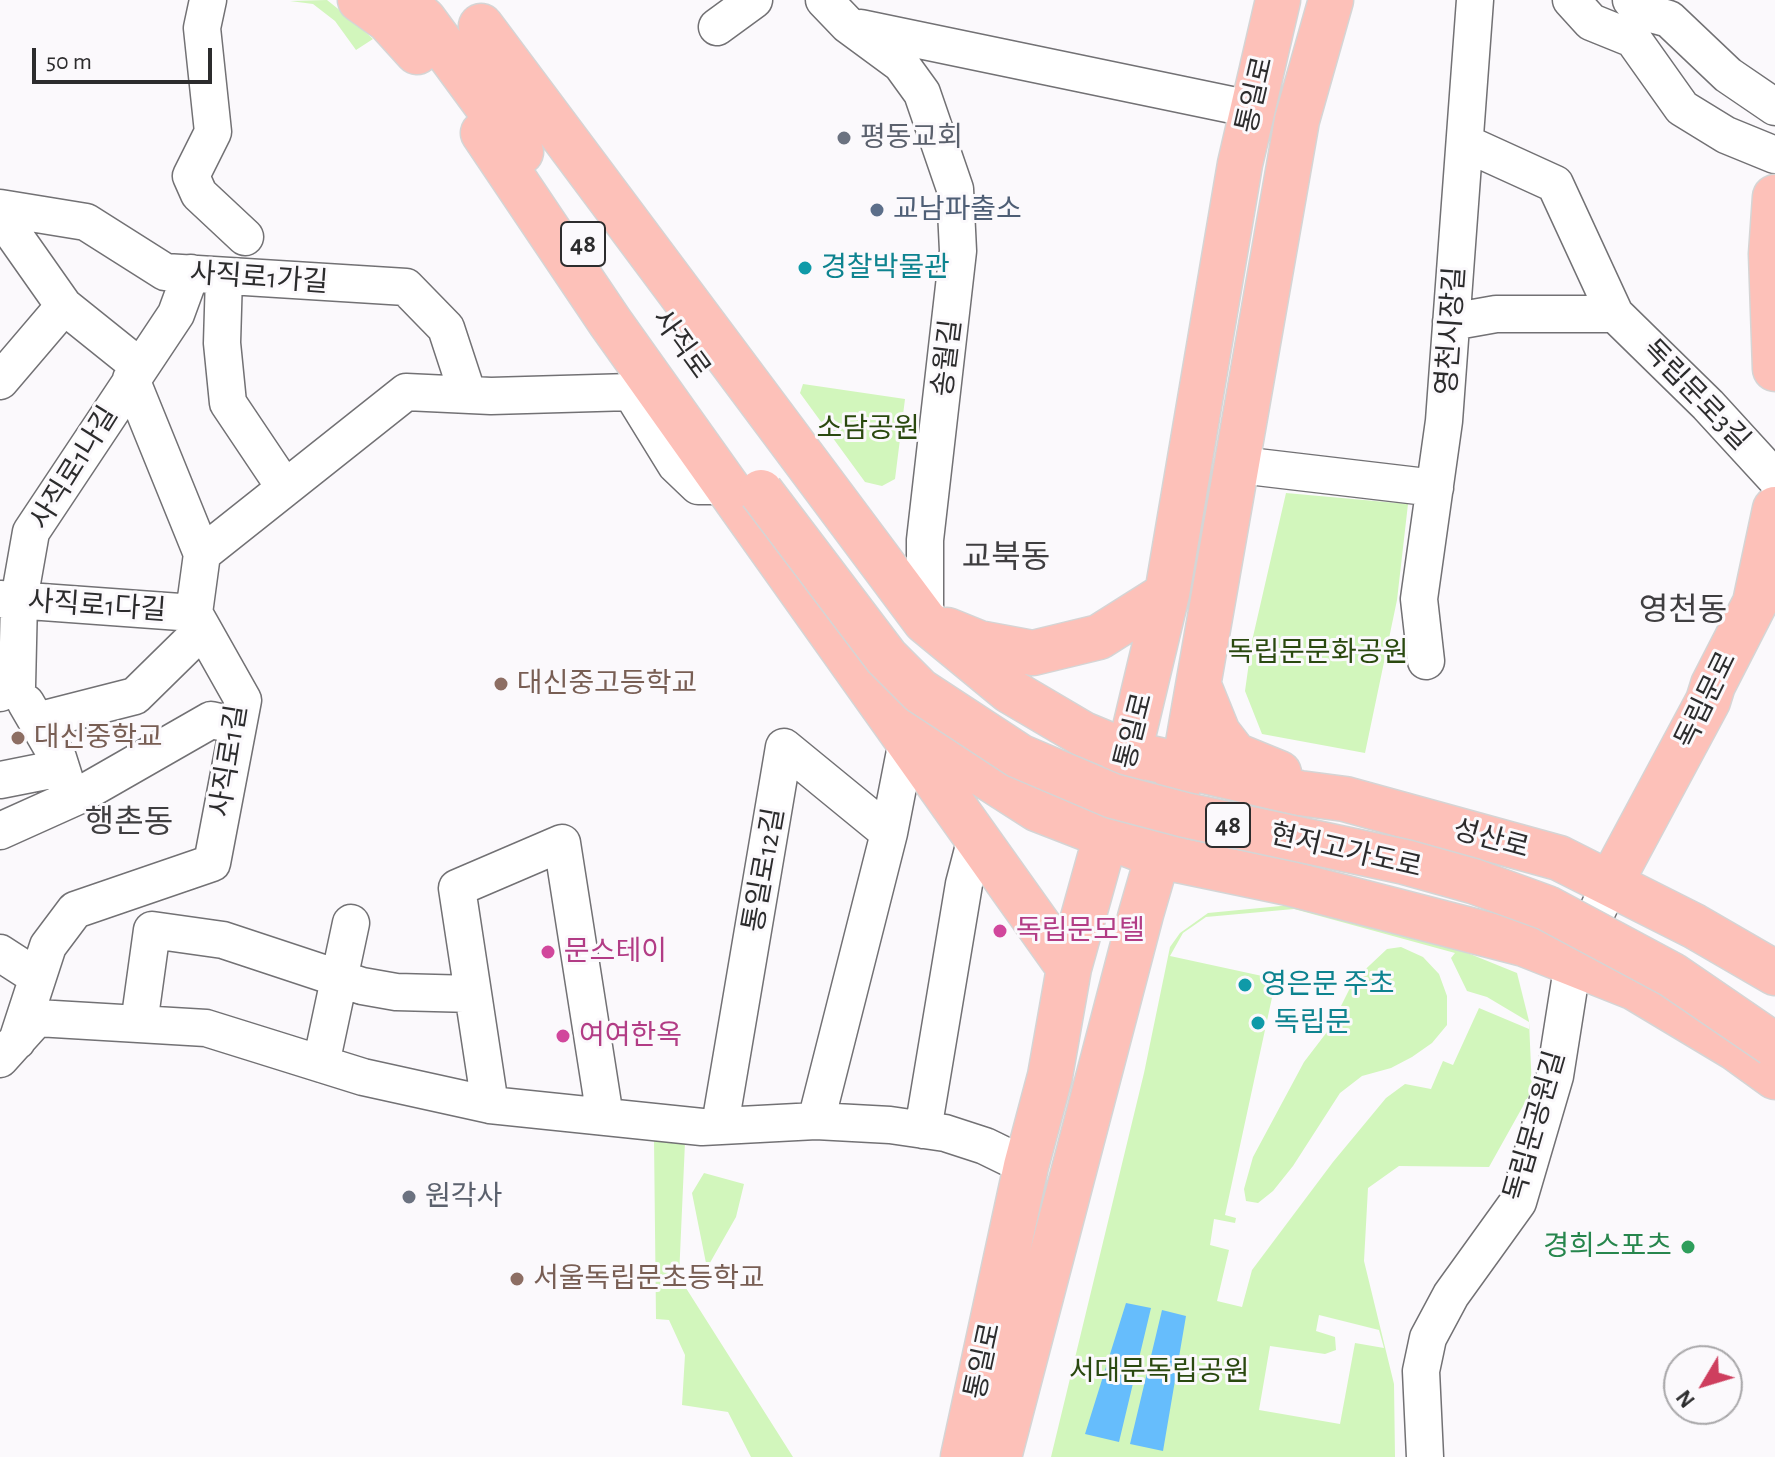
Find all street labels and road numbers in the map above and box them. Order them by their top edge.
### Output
street label: 통일로 [1230,54,1280,136]
road number: 48 [561,222,605,266]
street label: 사직로1가길 [189,256,329,300]
street label: 영천시장길 [1430,266,1472,396]
street label: 사직로 [645,303,717,385]
street label: 송월길 [926,318,968,398]
street label: 독립문로3길 [1635,333,1757,457]
street label: 사직로1나길 [23,400,125,536]
street label: 사직로1다길 [27,584,167,628]
street label: 독립문로 [1668,646,1744,754]
street label: 통일로 [1108,689,1160,773]
street label: 사직로1길 [204,703,254,819]
road number: 48 [1206,803,1250,847]
street label: 통일로12길 [737,805,791,935]
street label: 성산로 [1449,813,1533,865]
street label: 현저고가도로 [1267,817,1425,885]
street label: 독립문공원길 [1498,1047,1572,1205]
street label: 통일로 [959,1320,1007,1402]

